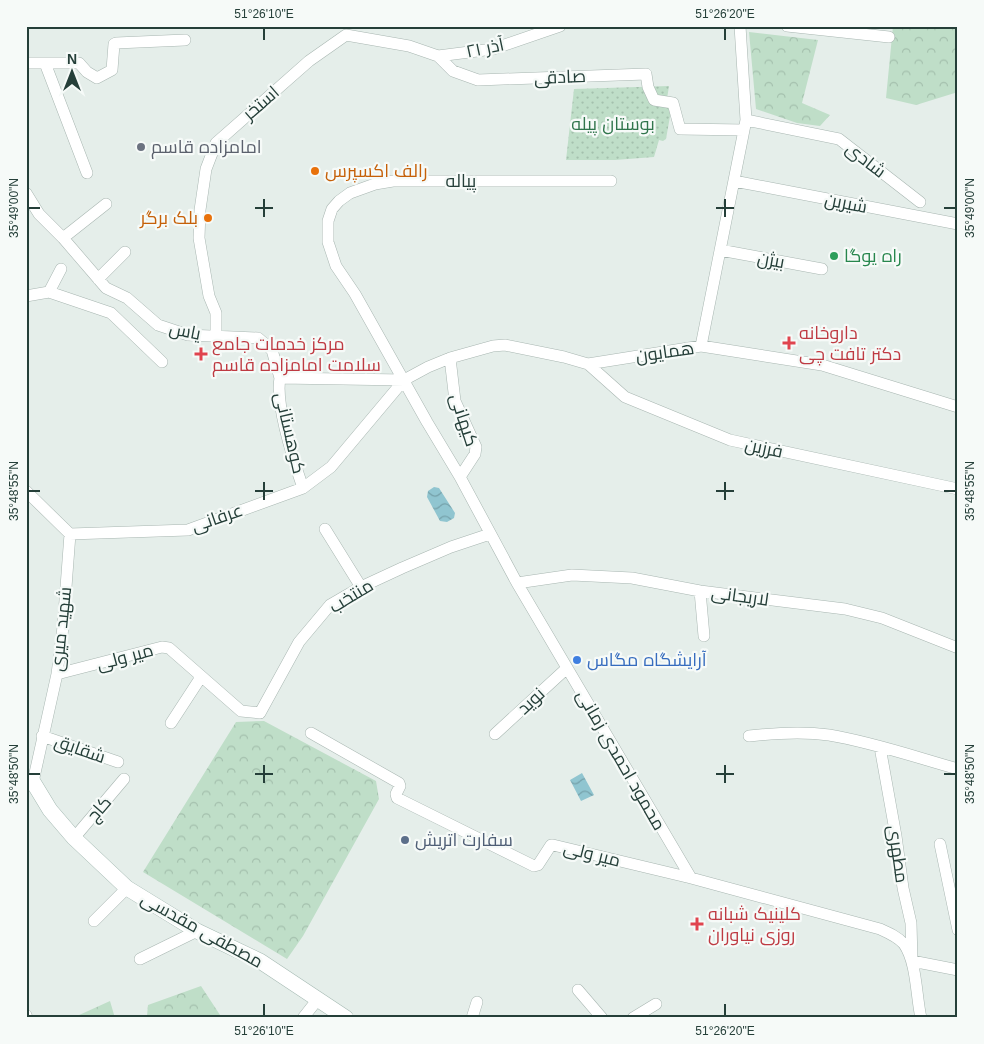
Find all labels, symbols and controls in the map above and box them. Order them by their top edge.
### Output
text: 51°26'10"E [234,7,294,21]
text: 51°26'20"E [695,7,755,21]
street label: ۲۱ آذر [464,34,506,63]
north arrow [48,48,98,98]
text: N [67,51,77,67]
street label: صادقی [534,66,586,89]
street label: استخر [238,82,284,125]
park label: بوستان پیله [571,114,655,136]
place label: امامزاده قاسم [151,137,262,159]
street label: شادی [841,138,890,183]
marker: امامزاده قاسم [135,141,147,153]
place label: رالف اکسپرس [325,161,428,183]
marker: رالف اکسپرس [309,165,321,177]
street label: پیاله [446,171,477,193]
text: 35°49'00"N [7,178,21,238]
text: 35°49'00"N [963,178,977,238]
street label: شیرین [823,189,869,218]
place label: بلک برگر [139,208,198,229]
marker: بلک برگر [202,212,214,224]
place label: راه یوگا [844,246,902,267]
street label: بیژن [756,248,786,273]
marker: راه یوگا [828,250,840,262]
street label: یاس [167,318,203,345]
place label: داروخانه دکتر تافت چی [799,323,901,366]
place label: مرکز خدمات جامع سلامت امامزاده قاسم [212,334,381,377]
marker: داروخانه دکتر تافت چی [783,337,795,349]
street label: همایون [634,338,696,367]
marker: مرکز خدمات جامع سلامت امامزاده قاسم [194,347,208,361]
street label: کوهستانی [270,390,309,476]
street label: کیهانی [445,391,482,449]
street label: فرزین [743,434,785,463]
text: 35°48'55"N [7,461,21,521]
text: 35°48'55"N [963,461,977,521]
street label: عرفانی [189,500,246,537]
street label: منتخب [325,575,377,617]
street label: لاریجانی [710,582,770,611]
street label: شهید میری [47,586,76,672]
street label: میر ولی [94,640,156,675]
place label: آرایشگاه مگاس [587,650,707,671]
marker: آرایشگاه مگاس [571,654,583,666]
street label: نوید [513,684,549,719]
street label: محمود احمدی زمانی [572,686,669,834]
street label: شقایق [51,731,108,769]
text: 35°48'50"N [7,744,21,804]
text: 35°48'50"N [963,744,977,804]
street label: کاج [83,792,117,827]
street label: مطهری [883,824,912,884]
place label: سفارت اتریش [415,830,513,851]
marker: سفارت اتریش [399,834,411,846]
street label: میر ولی [561,837,623,872]
street label: مصطفی مقدسی [137,888,266,973]
place label: کلینیک شبانه روزی نیاوران [708,904,801,946]
marker: کلینیک شبانه روزی نیاوران [690,917,704,931]
text: 51°26'10"E [234,1024,294,1038]
text: 51°26'20"E [695,1024,755,1038]

